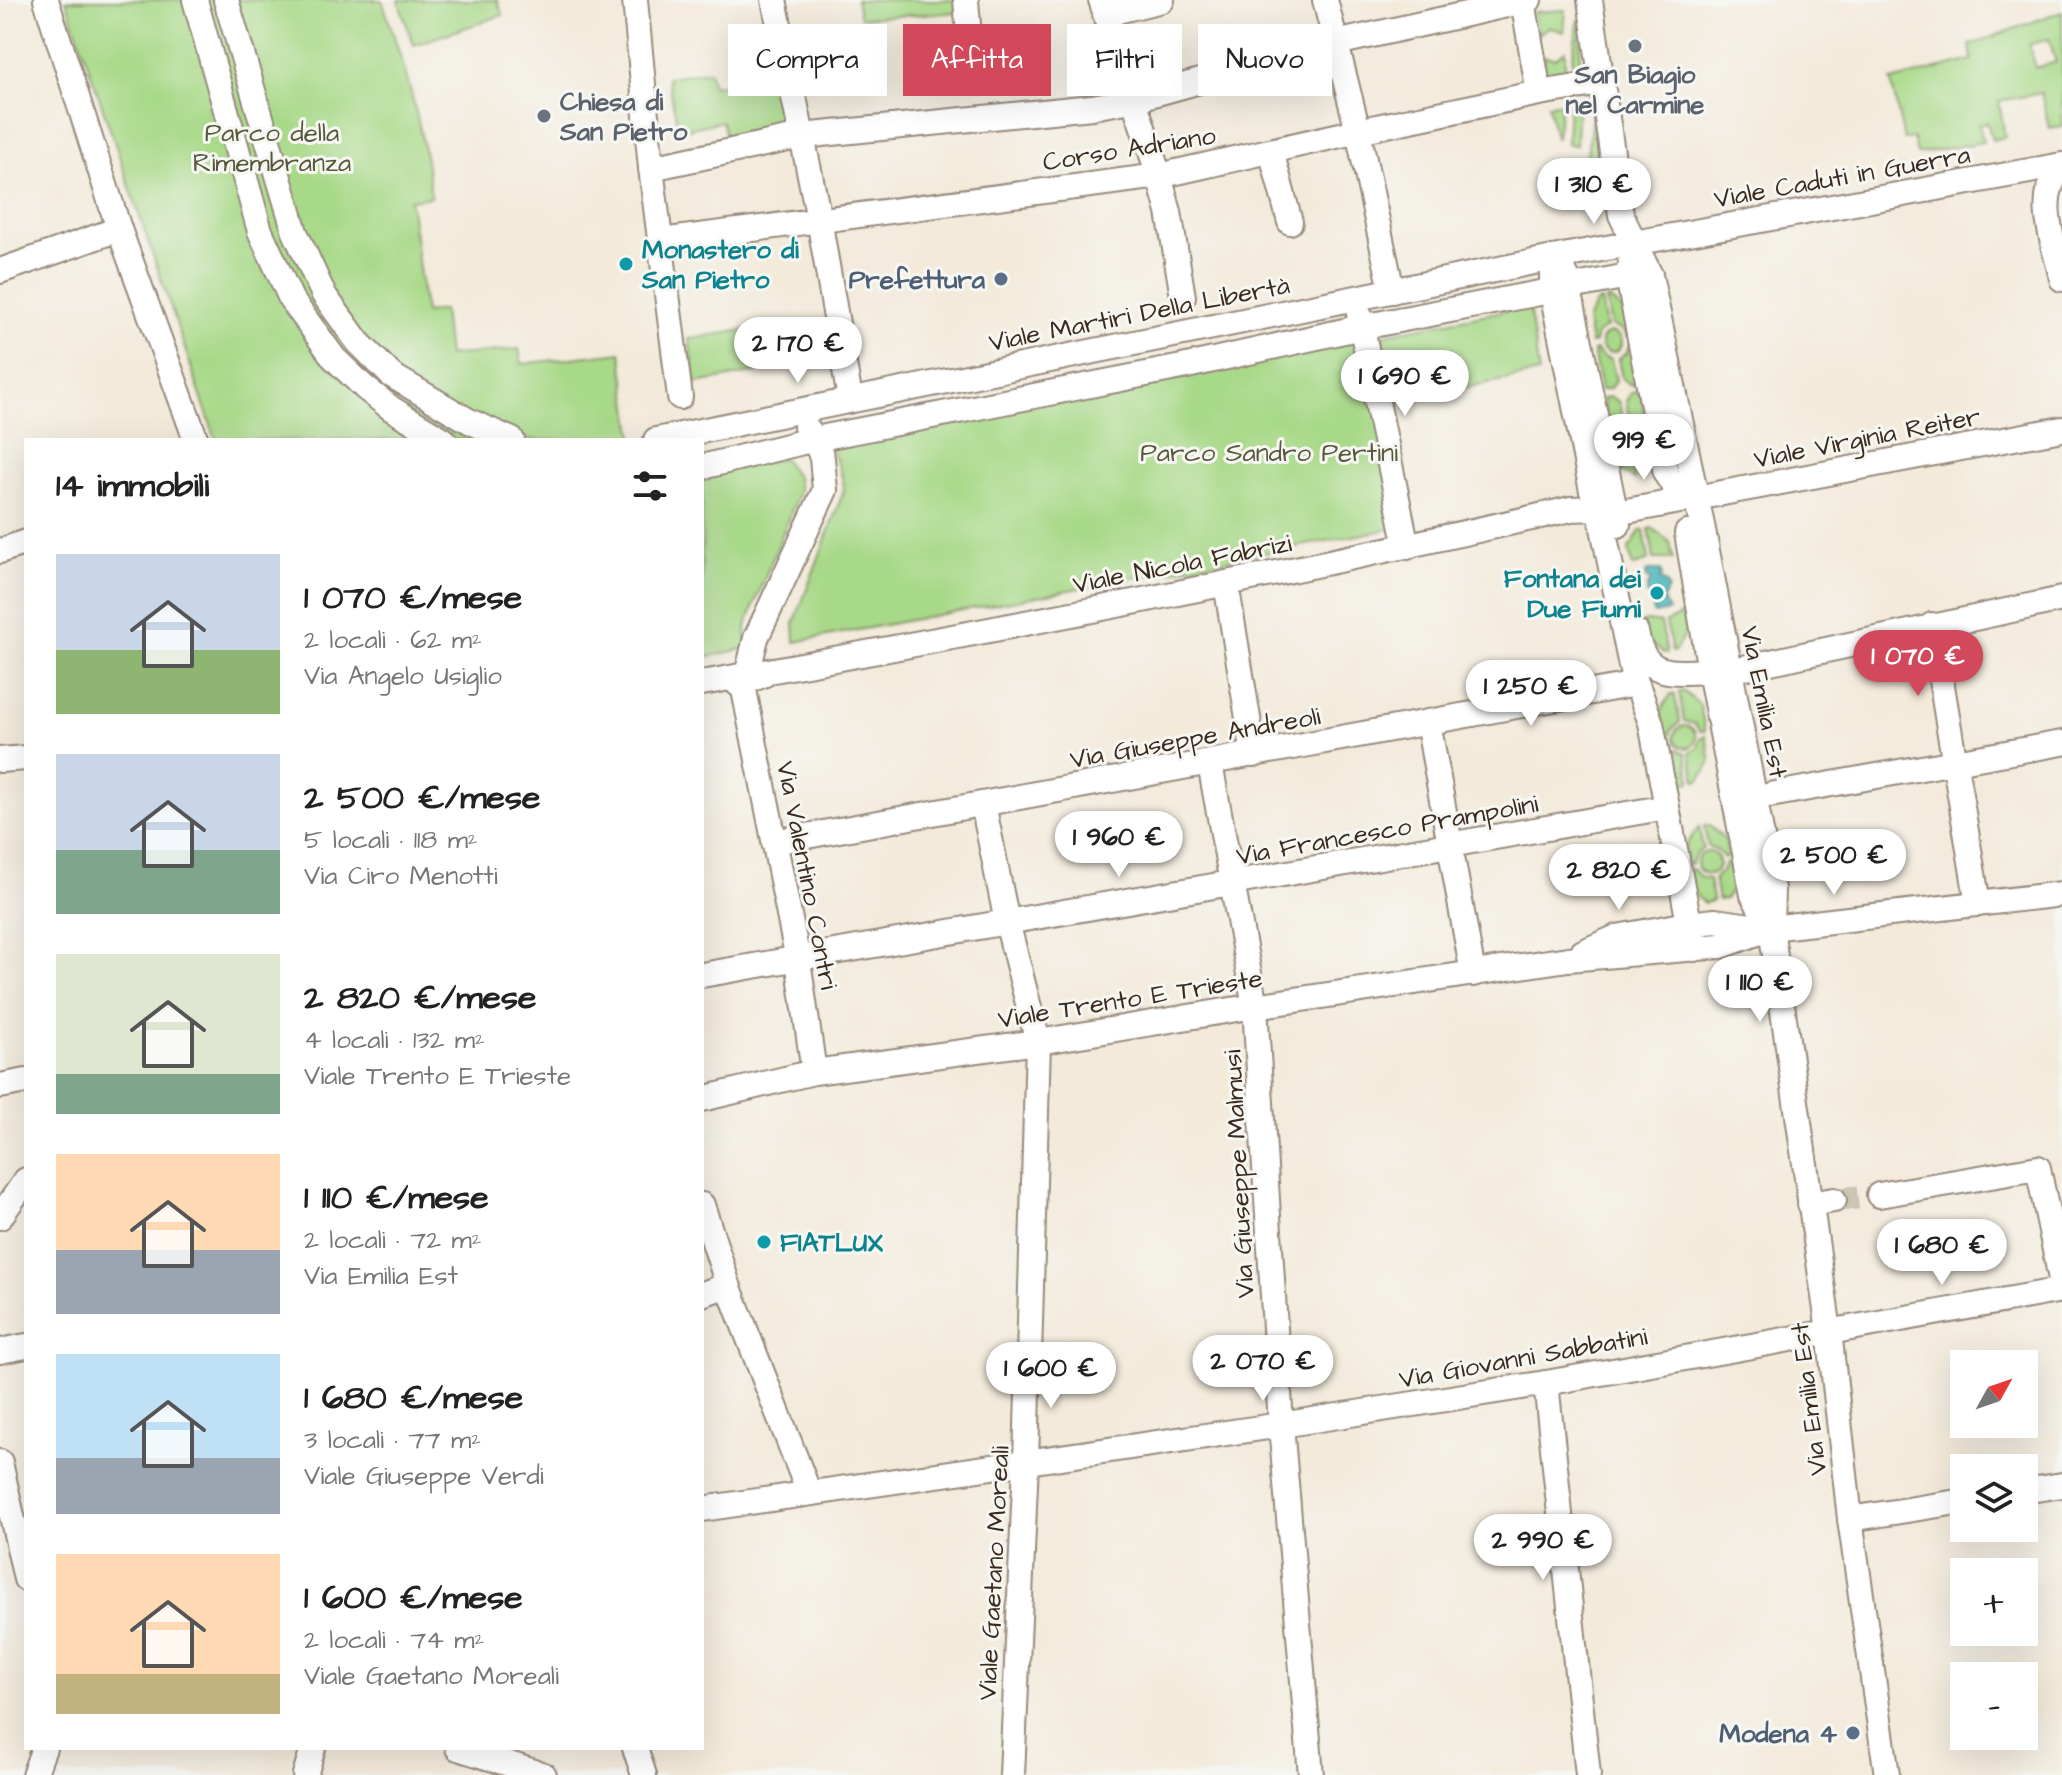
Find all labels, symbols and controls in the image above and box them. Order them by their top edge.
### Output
chip: Compra [728,24,887,96]
chip: Affitta [903,24,1051,96]
chip: Filtri [1067,24,1182,96]
chip: Nuovo [1198,24,1332,96]
marker: San Biagio nel Carmine [1626,37,1644,55]
place label: San Biagio nel Carmine [1566,57,1704,123]
place label: Chiesa di San Pietro [559,84,688,150]
marker: Chiesa di San Pietro [535,107,553,125]
park label: Parco della Rimembranza [193,115,351,181]
street label: Corso Adriano [1040,117,1219,180]
street label: Viale Caduti in Guerra [1711,137,1973,217]
pin: 1 310 € [1520,158,1668,226]
text: 1 310 € [1555,166,1633,202]
place label: Monastero di San Pietro [641,232,799,298]
marker: Monastero di San Pietro [617,255,635,273]
place label: Prefettura [849,262,986,298]
street label: Viale Martiri Della Libertà [986,267,1293,361]
marker: Prefettura [992,270,1010,288]
pin: 2 170 € [724,317,872,385]
text: 2 170 € [752,325,844,361]
pin: 1 690 € [1331,350,1479,418]
text: 1 690 € [1359,358,1451,394]
street label: Viale Virginia Reiter [1751,398,1984,480]
pin: 919 € [1588,414,1700,482]
text: 919 € [1612,422,1676,458]
park label: Parco Sandro Pertini [1140,435,1398,471]
text: 14 immobili [56,462,209,510]
icon: filters [628,464,672,508]
street label: Viale Nicola Fabrizi [1070,525,1295,603]
place label: Fontana dei Due Fiumi [1504,561,1641,627]
text: 1 070 €/mese [304,574,522,622]
marker: Fontana dei Due Fiumi [1648,584,1666,602]
icon: home [120,586,216,682]
text: 2 locali · 62 m² [304,622,482,658]
street label: Via Emilia Est [1732,623,1796,782]
pin: 1 070 € [1844,630,1992,698]
text: 1 070 € [1871,638,1965,674]
text: Via Angelo Usiglio [304,658,502,694]
pin: 1 250 € [1457,660,1605,728]
text: 1 250 € [1484,668,1578,704]
street label: Via Giuseppe Andreoli [1067,698,1323,778]
street label: Via Valentino Contri [767,758,847,992]
text: 2 500 €/mese [304,774,540,822]
icon: home [120,786,216,882]
street label: Via Francesco Prampolini [1233,786,1541,874]
pin: 1 960 € [1045,811,1193,879]
text: 1 960 € [1073,819,1165,855]
text: 5 locali · 118 m² [304,822,478,858]
pin: 2 500 € [1760,829,1908,897]
text: 2 500 € [1780,837,1888,873]
pin: 2 820 € [1545,844,1693,912]
text: 2 820 € [1567,852,1671,888]
text: Via Ciro Menotti [304,858,498,894]
pin: 1 110 € [1686,956,1834,1024]
street label: Viale Trento E Trieste [995,960,1265,1038]
text: 1 110 € [1726,964,1794,1000]
text: 2 820 €/mese [304,974,536,1022]
icon: home [120,986,216,1082]
text: 4 locali · 132 m² [304,1022,485,1058]
street label: Via Giuseppe Malmusi [1215,1049,1263,1299]
text: Viale Trento E Trieste [304,1058,571,1094]
text: 1 110 €/mese [304,1174,489,1222]
icon: home [120,1186,216,1282]
pin: 1 680 € [1868,1219,2016,1287]
text: 2 locali · 72 m² [304,1222,481,1258]
place label: FIATLUX [780,1225,883,1261]
text: 1 680 € [1895,1227,1989,1263]
marker: FIATLUX [755,1233,773,1251]
text: Via Emilia Est [304,1258,458,1294]
street label: Via Giovanni Sabbatini [1396,1318,1650,1398]
street label: Via Emilia Est [1782,1320,1836,1478]
pin: 2 070 € [1189,1335,1337,1403]
pin: 1 600 € [977,1342,1125,1410]
text: 2 070 € [1210,1343,1316,1379]
text: 1 600 € [1004,1350,1098,1386]
north arrow [1950,1350,2038,1438]
map controls [1950,1350,2038,1750]
text: 1 680 €/mese [304,1374,523,1422]
icon: home [120,1386,216,1482]
text: 3 locali · 77 m² [304,1422,481,1458]
street label: Viale Gaetano Moreali [969,1445,1019,1701]
button: layers [1950,1454,2038,1542]
text: Viale Giuseppe Verdi [304,1458,544,1494]
pin: 2 990 € [1469,1514,1617,1582]
text: 2 990 € [1492,1522,1594,1558]
button: + [1950,1558,2038,1646]
text: 1 600 €/mese [304,1574,523,1622]
icon: home [120,1586,216,1682]
text: 2 locali · 74 m² [304,1622,484,1658]
text: Viale Gaetano Moreali [304,1658,559,1694]
button: − [1950,1662,2038,1750]
place label: Modena 4 [1719,1716,1837,1752]
marker: Modena 4 [1844,1724,1862,1742]

